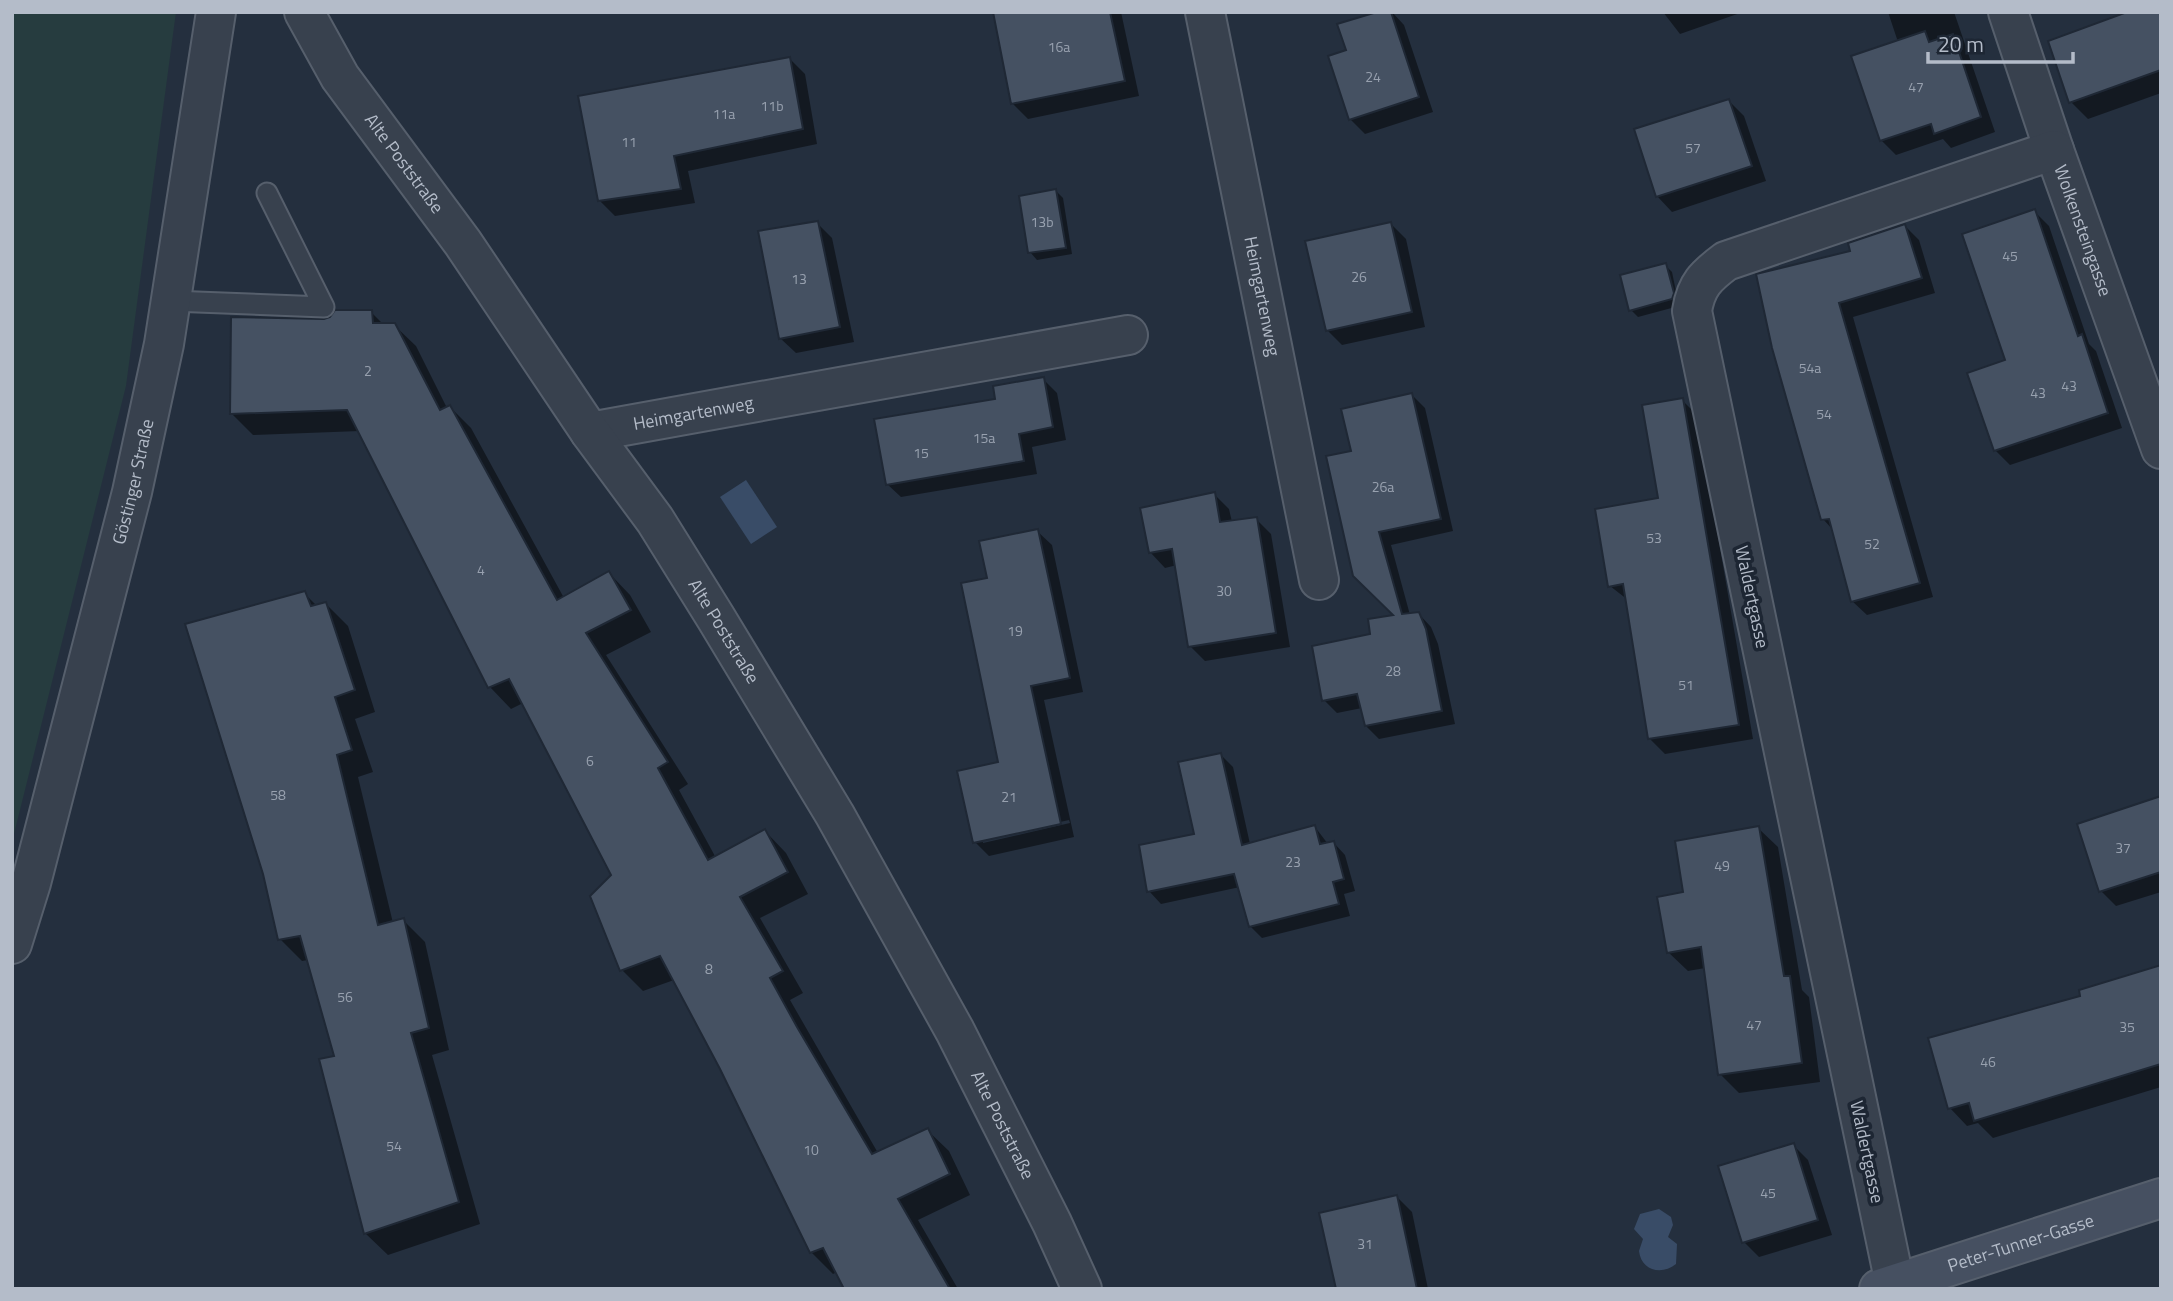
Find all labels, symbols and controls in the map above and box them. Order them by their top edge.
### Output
scale bar [1928,21,2073,65]
text: 20 m [1938,28,1984,60]
house number: 16a [1048,36,1070,57]
house number: 24 [1365,66,1381,87]
house number: 47 [1908,76,1924,97]
house number: 11b [760,95,784,116]
house number: 11a [713,103,735,124]
street label: Alte Poststraße [358,108,451,219]
house number: 11 [621,131,637,152]
house number: 57 [1685,137,1701,158]
street label: Wolkensteingasse [2047,161,2119,300]
house number: 13b [1030,211,1054,232]
street label: Heimgartenweg [1237,234,1288,359]
house number: 45 [2002,245,2018,266]
house number: 26 [1351,266,1367,287]
house number: 13 [791,268,807,289]
house number: 54a [1799,357,1821,378]
house number: 2 [364,360,372,381]
house number: 43 [2061,375,2077,396]
house number: 43 [2030,382,2046,403]
street label: Heimgartenweg [631,389,756,437]
house number: 54 [1816,403,1832,424]
street label: Göstinger Straße [105,416,160,547]
house number: 15a [973,427,995,448]
house number: 15 [913,442,929,463]
house number: 26a [1372,476,1394,497]
house number: 53 [1646,527,1662,548]
house number: 52 [1864,533,1880,554]
street label: Waldertgasse [1728,543,1777,651]
house number: 4 [477,559,485,580]
street label: Alte Poststraße [682,573,767,689]
house number: 30 [1216,580,1232,601]
house number: 19 [1007,620,1023,641]
house number: 28 [1385,660,1401,681]
house number: 51 [1678,674,1694,695]
house number: 6 [586,750,594,771]
house number: 58 [270,784,286,805]
house number: 21 [1001,786,1017,807]
house number: 37 [2115,837,2131,858]
house number: 23 [1285,851,1301,872]
house number: 49 [1714,855,1730,876]
house number: 8 [705,958,713,979]
house number: 56 [337,986,353,1007]
house number: 47 [1746,1014,1762,1035]
house number: 35 [2119,1016,2135,1037]
house number: 46 [1980,1051,1996,1072]
street label: Alte Poststraße [964,1066,1042,1184]
street label: Waldertgasse [1843,1098,1892,1206]
house number: 54 [386,1135,402,1156]
house number: 10 [803,1139,819,1160]
house number: 45 [1760,1182,1776,1203]
street label: Peter-Tunner-Gasse [1944,1207,2097,1279]
house number: 31 [1357,1233,1373,1254]

